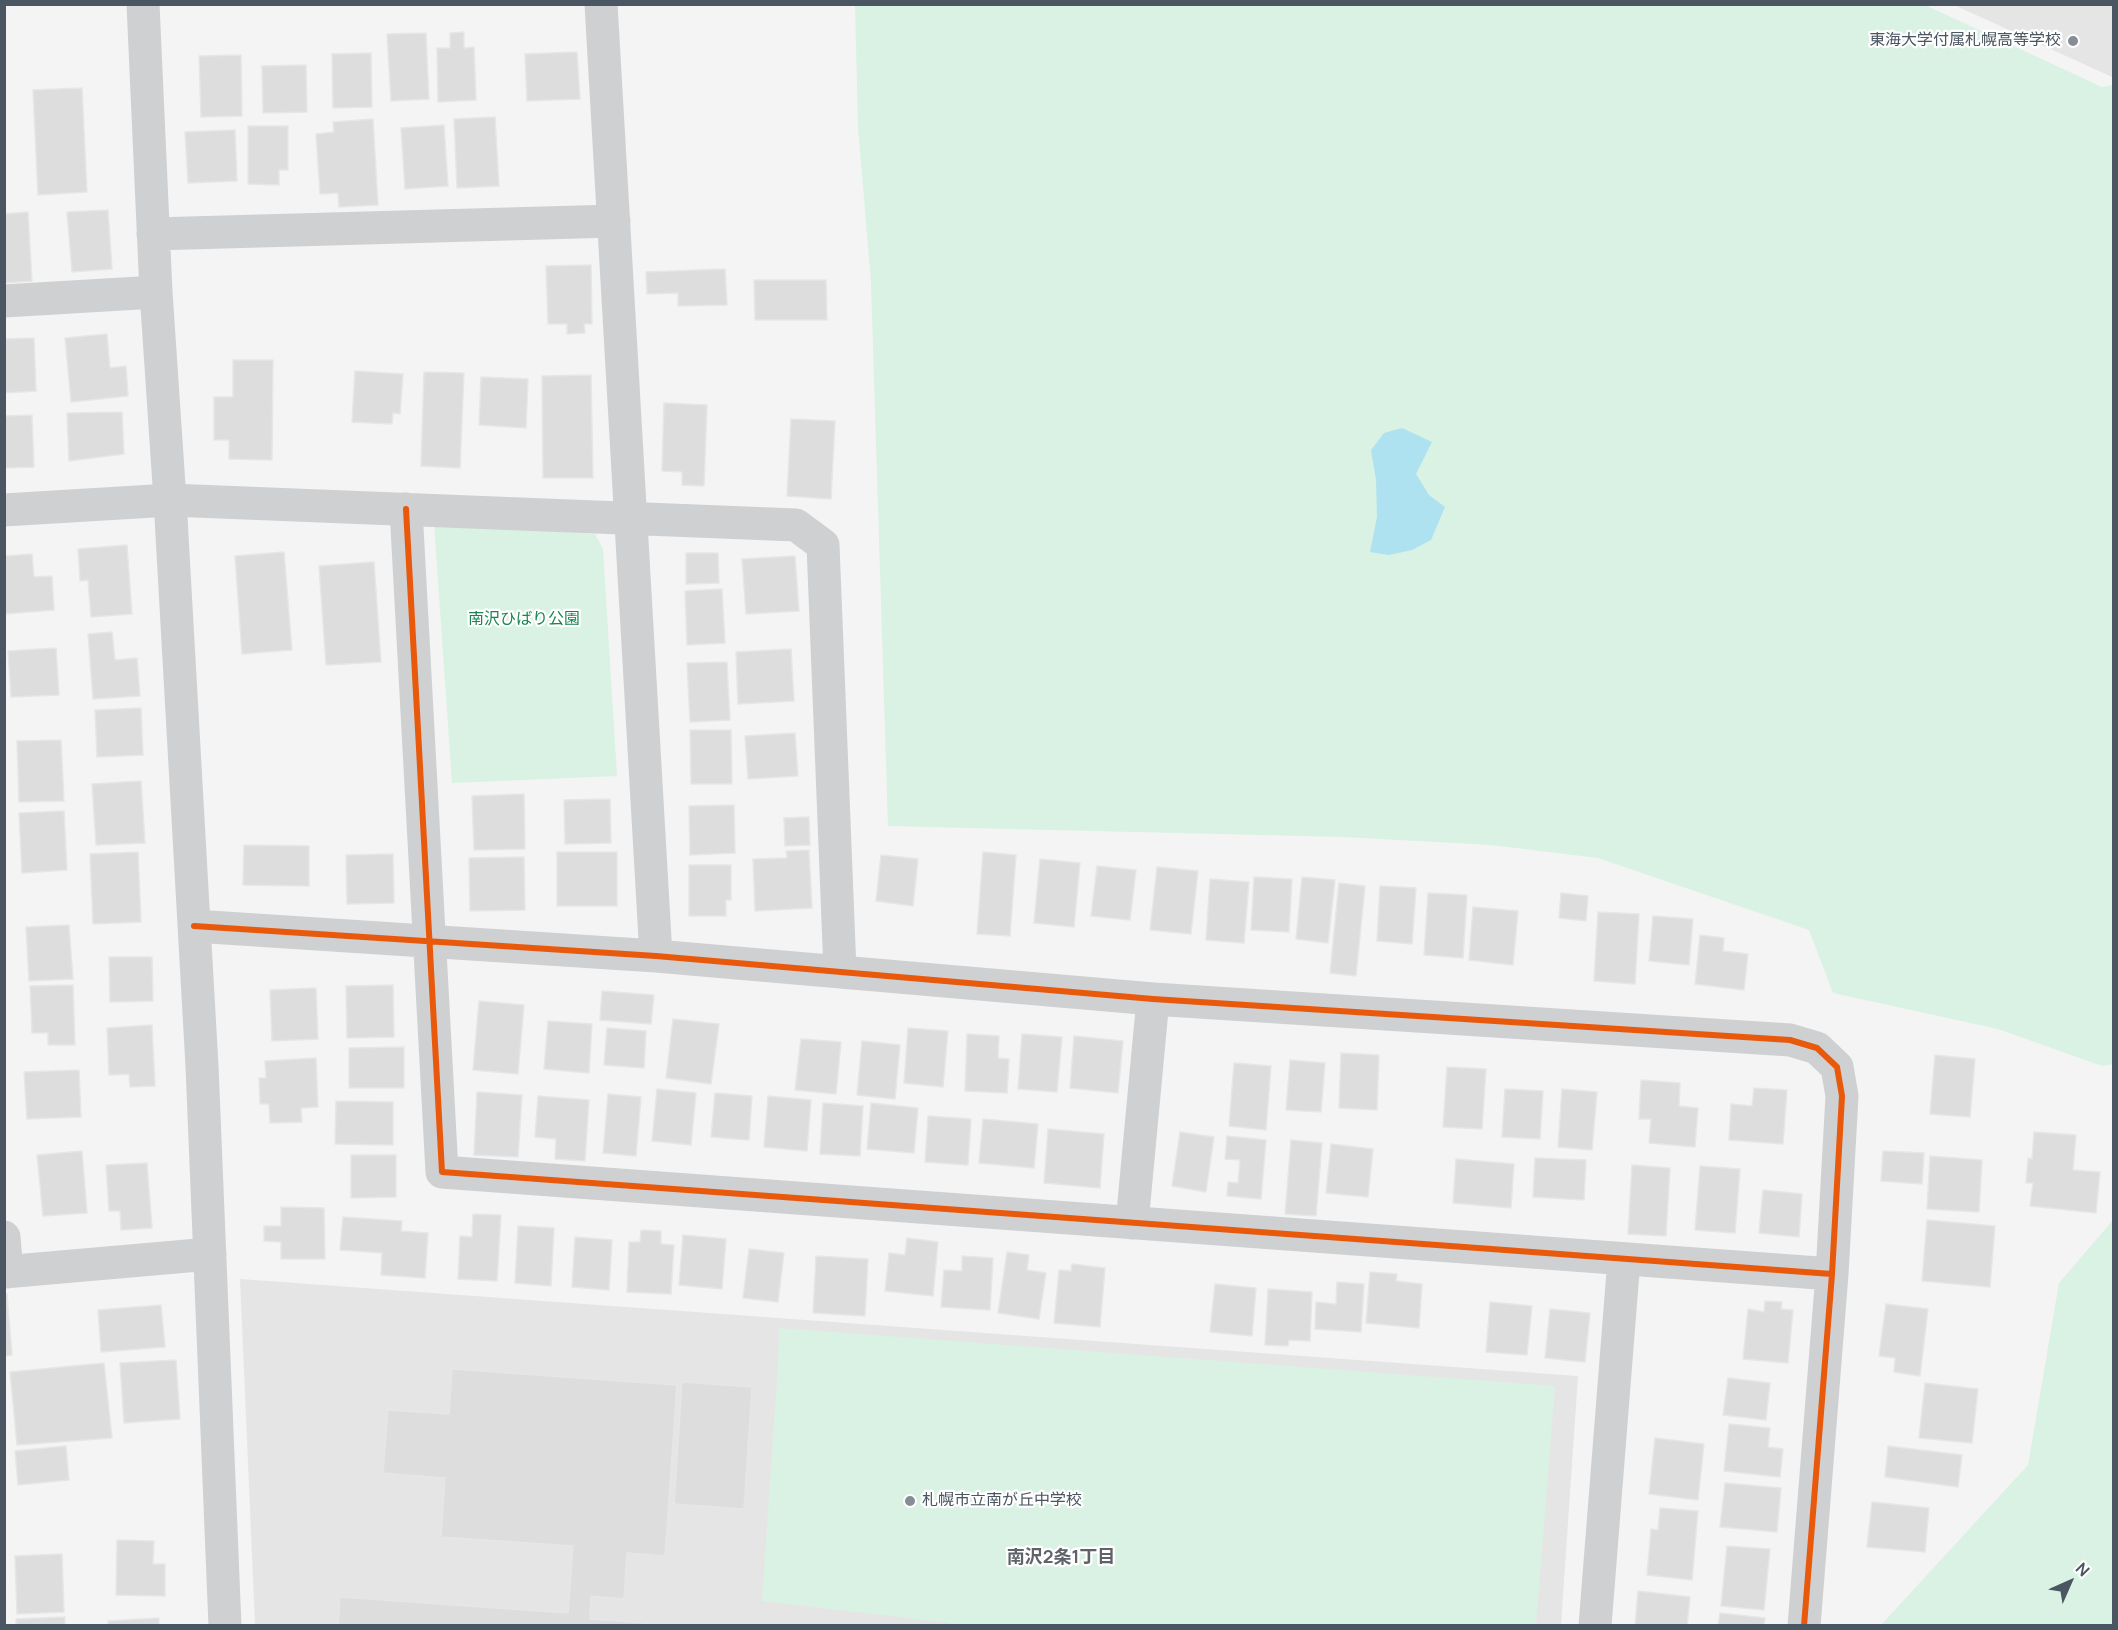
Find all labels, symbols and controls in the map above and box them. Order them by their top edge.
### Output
place label: 東海大学付属札幌高等学校 [1869,31,2061,51]
marker: 東海大学付属札幌高等学校 [2066,34,2080,48]
park label: 南沢ひばり公園 [468,610,580,630]
place label: 札幌市立南が丘中学校 [922,1491,1082,1511]
marker: 札幌市立南が丘中学校 [903,1494,917,1508]
district label: 南沢2条1丁目 [1007,1547,1115,1569]
north arrow [2040,1552,2100,1612]
text: N [2071,1557,2095,1581]

